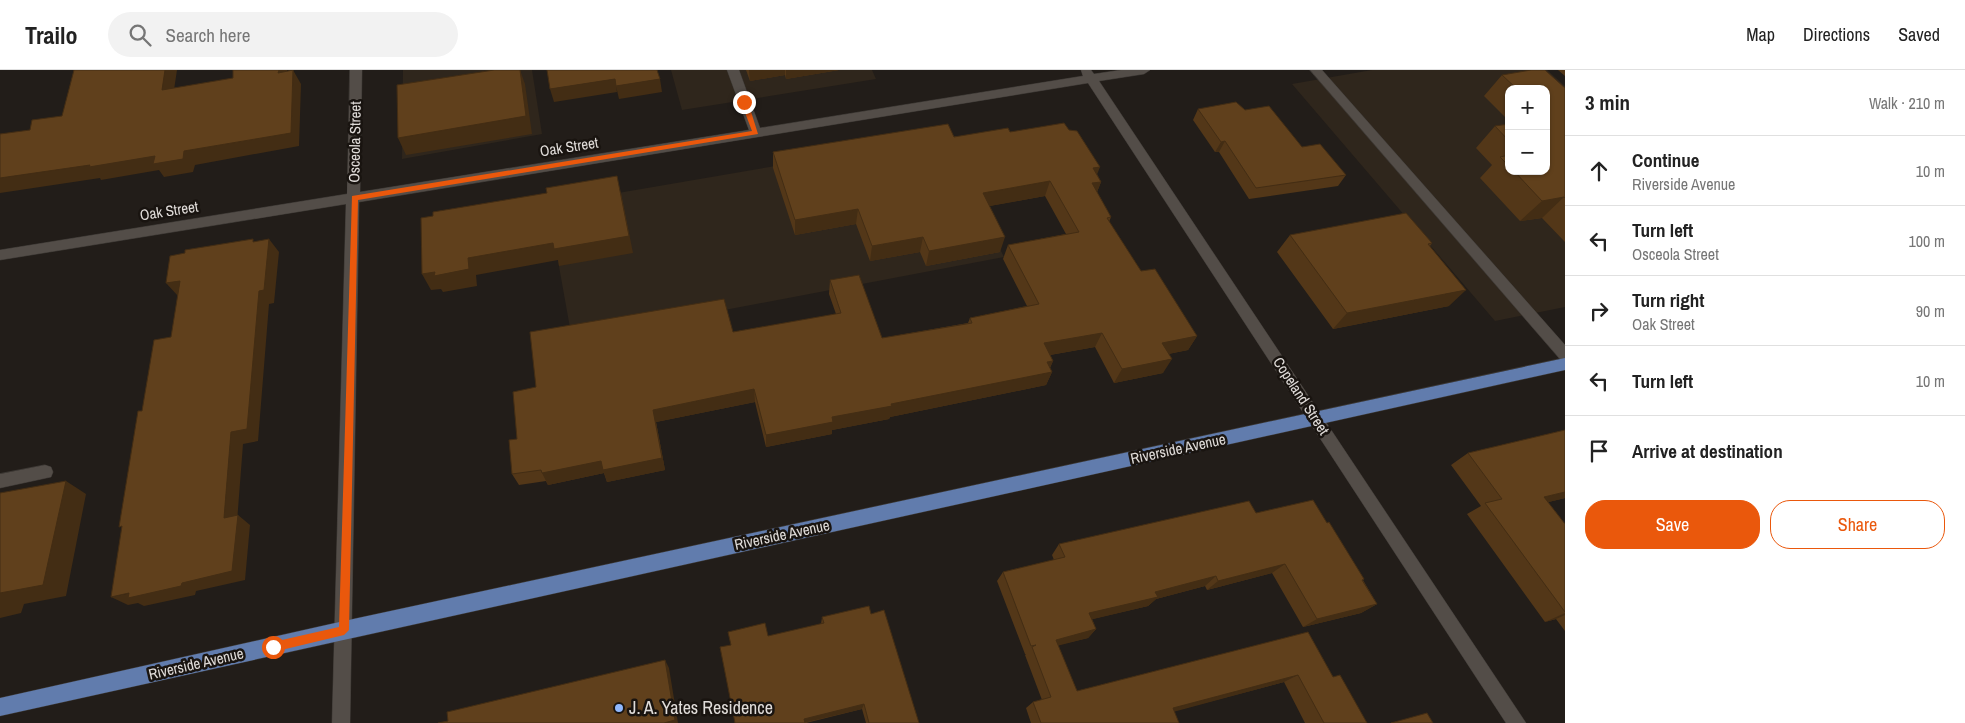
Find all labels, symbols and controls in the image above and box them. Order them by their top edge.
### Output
search box [108,12,458,57]
text: Trailo [25,19,78,51]
icon: search [126,21,154,49]
text: Search here [166,22,250,48]
text: Map [1746,22,1775,47]
text: Directions [1803,22,1870,47]
text: Saved [1898,22,1940,47]
map controls [1505,85,1550,175]
button: + [1505,85,1550,130]
text: 3 min [1585,88,1630,117]
route end [733,91,756,114]
text: Walk · 210 m [1869,92,1945,114]
street label: Osceola Street [343,101,366,183]
button: − [1505,130,1550,175]
street label: Oak Street [538,131,600,161]
text: Continue [1632,147,1700,173]
icon: ahead [1585,157,1613,185]
text: 10 m [1916,160,1945,182]
text: Riverside Avenue [1632,173,1735,195]
street label: Oak Street [138,195,200,225]
text: Turn left [1632,217,1693,243]
icon: left [1585,227,1613,255]
text: 100 m [1909,230,1945,252]
text: Osceola Street [1632,243,1719,265]
text: Turn right [1632,287,1704,313]
icon: right [1585,297,1613,325]
text: 90 m [1916,300,1945,322]
text: Oak Street [1632,313,1695,335]
street label: Copeland Street [1268,353,1335,439]
icon: left [1585,367,1613,395]
text: Turn left [1632,368,1693,394]
text: 10 m [1916,370,1945,392]
street label: Riverside Avenue [1128,428,1228,469]
icon: arrive [1585,437,1613,465]
text: Arrive at destination [1632,438,1783,464]
button: Save [1585,500,1760,549]
button: Share [1770,500,1945,549]
street label: Riverside Avenue [732,514,832,555]
route start [262,636,285,659]
street label: Riverside Avenue [146,642,246,685]
place label: J. A. Yates Residence [629,695,773,720]
marker: J. A. Yates Residence [613,702,625,714]

